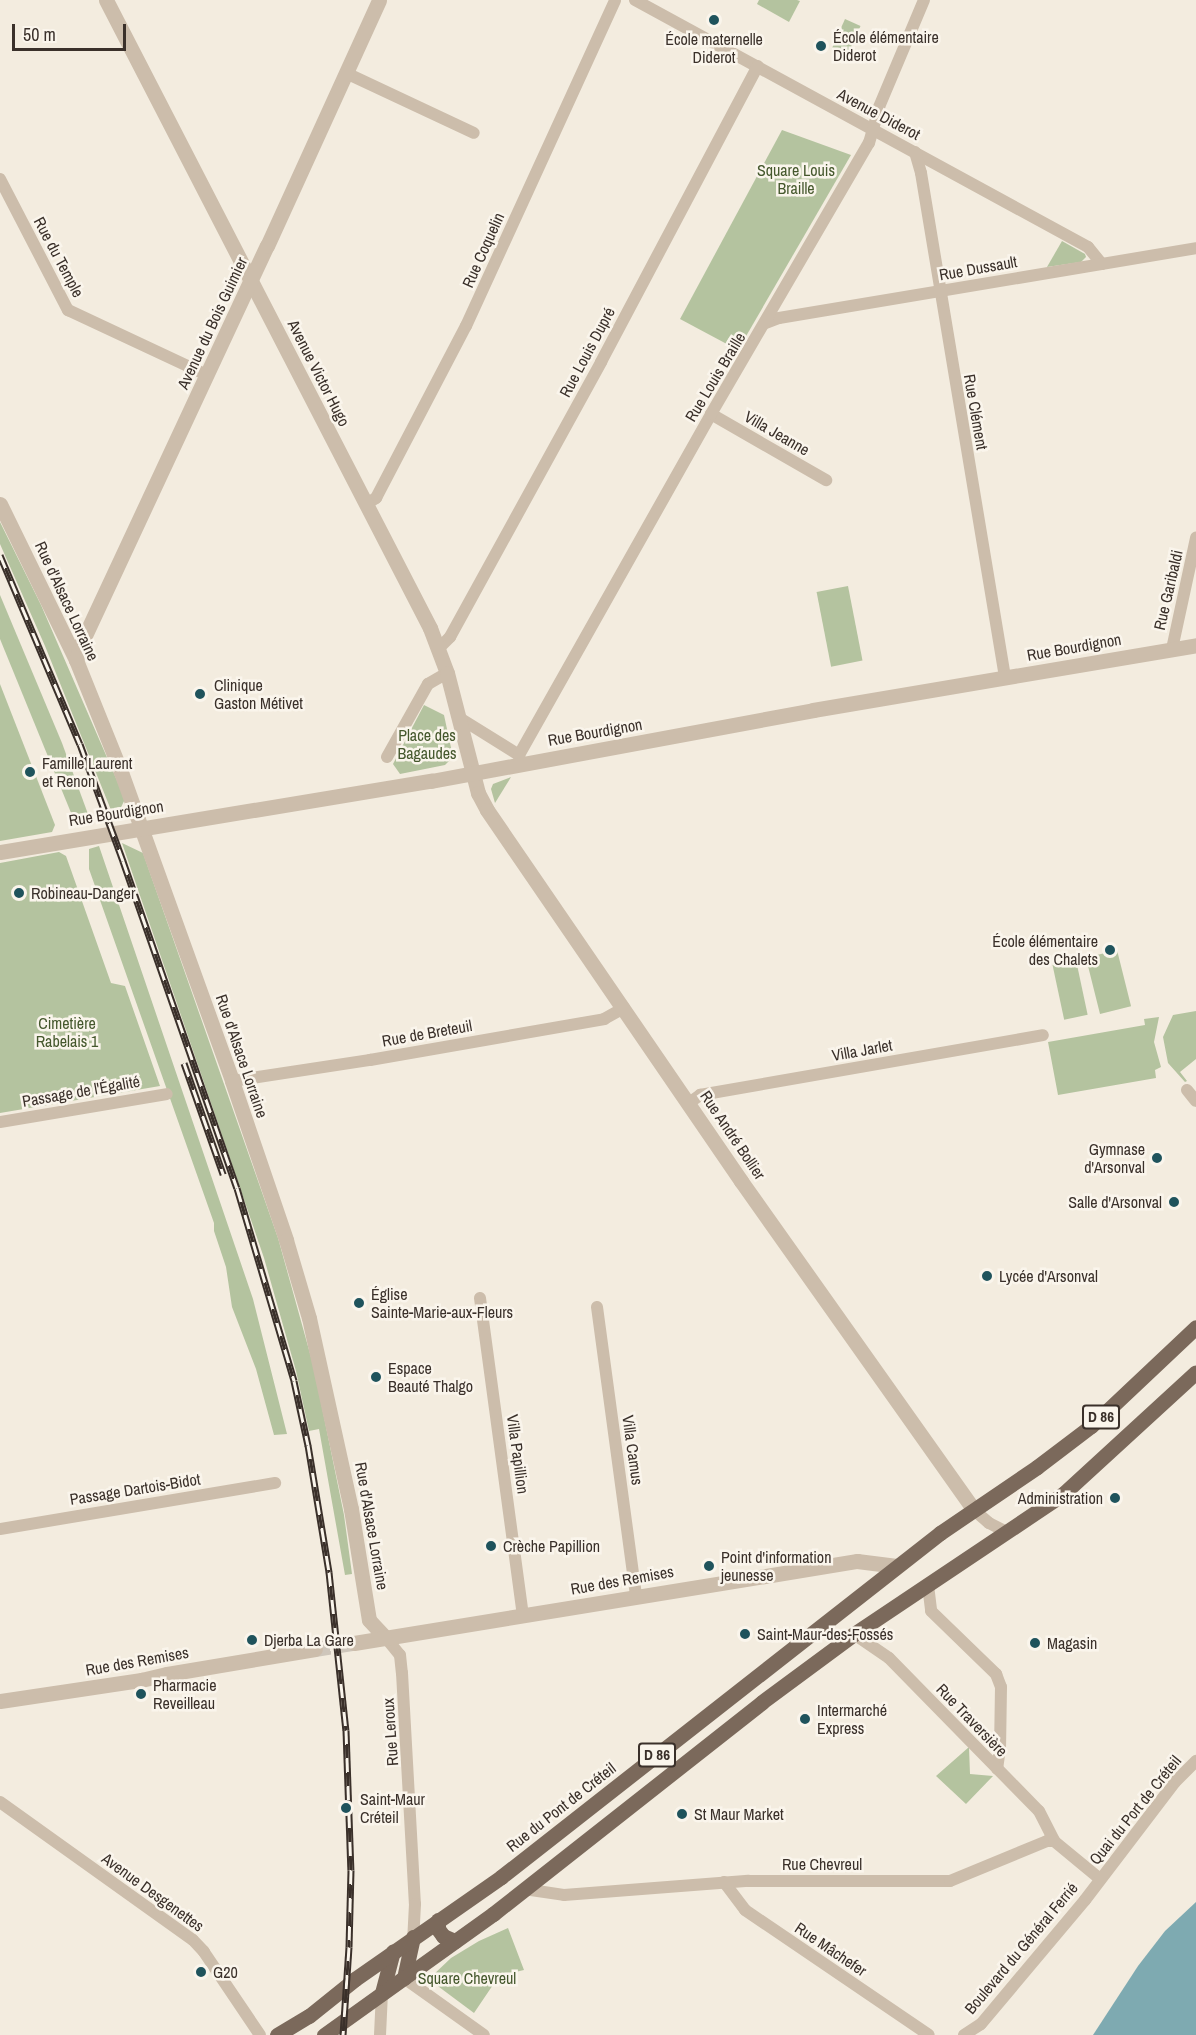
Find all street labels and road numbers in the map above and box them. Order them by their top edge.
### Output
street label: Avenue Diderot [834,84,924,144]
street label: Rue Coquelin [458,209,508,291]
street label: Rue du Temple [30,214,88,300]
street label: Rue Dussault [938,252,1018,284]
street label: Avenue du Bois Guimier [173,254,251,392]
street label: Rue Louis Dupré [555,304,619,400]
street label: Avenue Victor Hugo [284,317,354,429]
street label: Rue Louis Braille [681,329,749,425]
street label: Rue Clément [960,373,992,451]
street label: Villa Jeanne [741,407,813,459]
street label: Rue d'Alsace Lorraine [31,538,103,664]
street label: Rue Garibaldi [1149,548,1187,632]
street label: Rue Bourdignon [1025,629,1123,665]
street label: Rue Bourdignon [546,714,644,750]
street label: Rue Bourdignon [67,796,165,830]
street label: Rue d'Alsace Lorraine [212,992,272,1120]
street label: Rue de Breteuil [380,1016,474,1050]
street label: Villa Jarlet [830,1035,894,1065]
street label: Passage de l'Égalité [21,1071,141,1111]
street label: Rue André Bollier [696,1087,770,1183]
road number: D 86 [1082,1405,1120,1429]
street label: Villa Papillion [503,1413,533,1495]
street label: Villa Camus [619,1414,647,1486]
street label: Rue d'Alsace Lorraine [351,1461,393,1591]
street label: Passage Dartois-Bidot [68,1469,202,1509]
street label: Rue des Remises [569,1561,675,1599]
street label: Rue des Remises [84,1642,190,1680]
street label: Rue Traversière [932,1679,1012,1761]
street label: Rue Leroux [378,1698,402,1766]
road number: D 86 [638,1743,676,1767]
street label: Quai du Port de Créteil [1085,1752,1185,1868]
street label: Rue du Pont de Créteil [503,1758,619,1856]
street label: Avenue Desgenettes [98,1849,208,1935]
street label: Rue Chevreul [782,1854,862,1874]
street label: Boulevard du Général Ferrié [960,1878,1082,2018]
street label: Rue Mâchefer [791,1918,871,1980]

